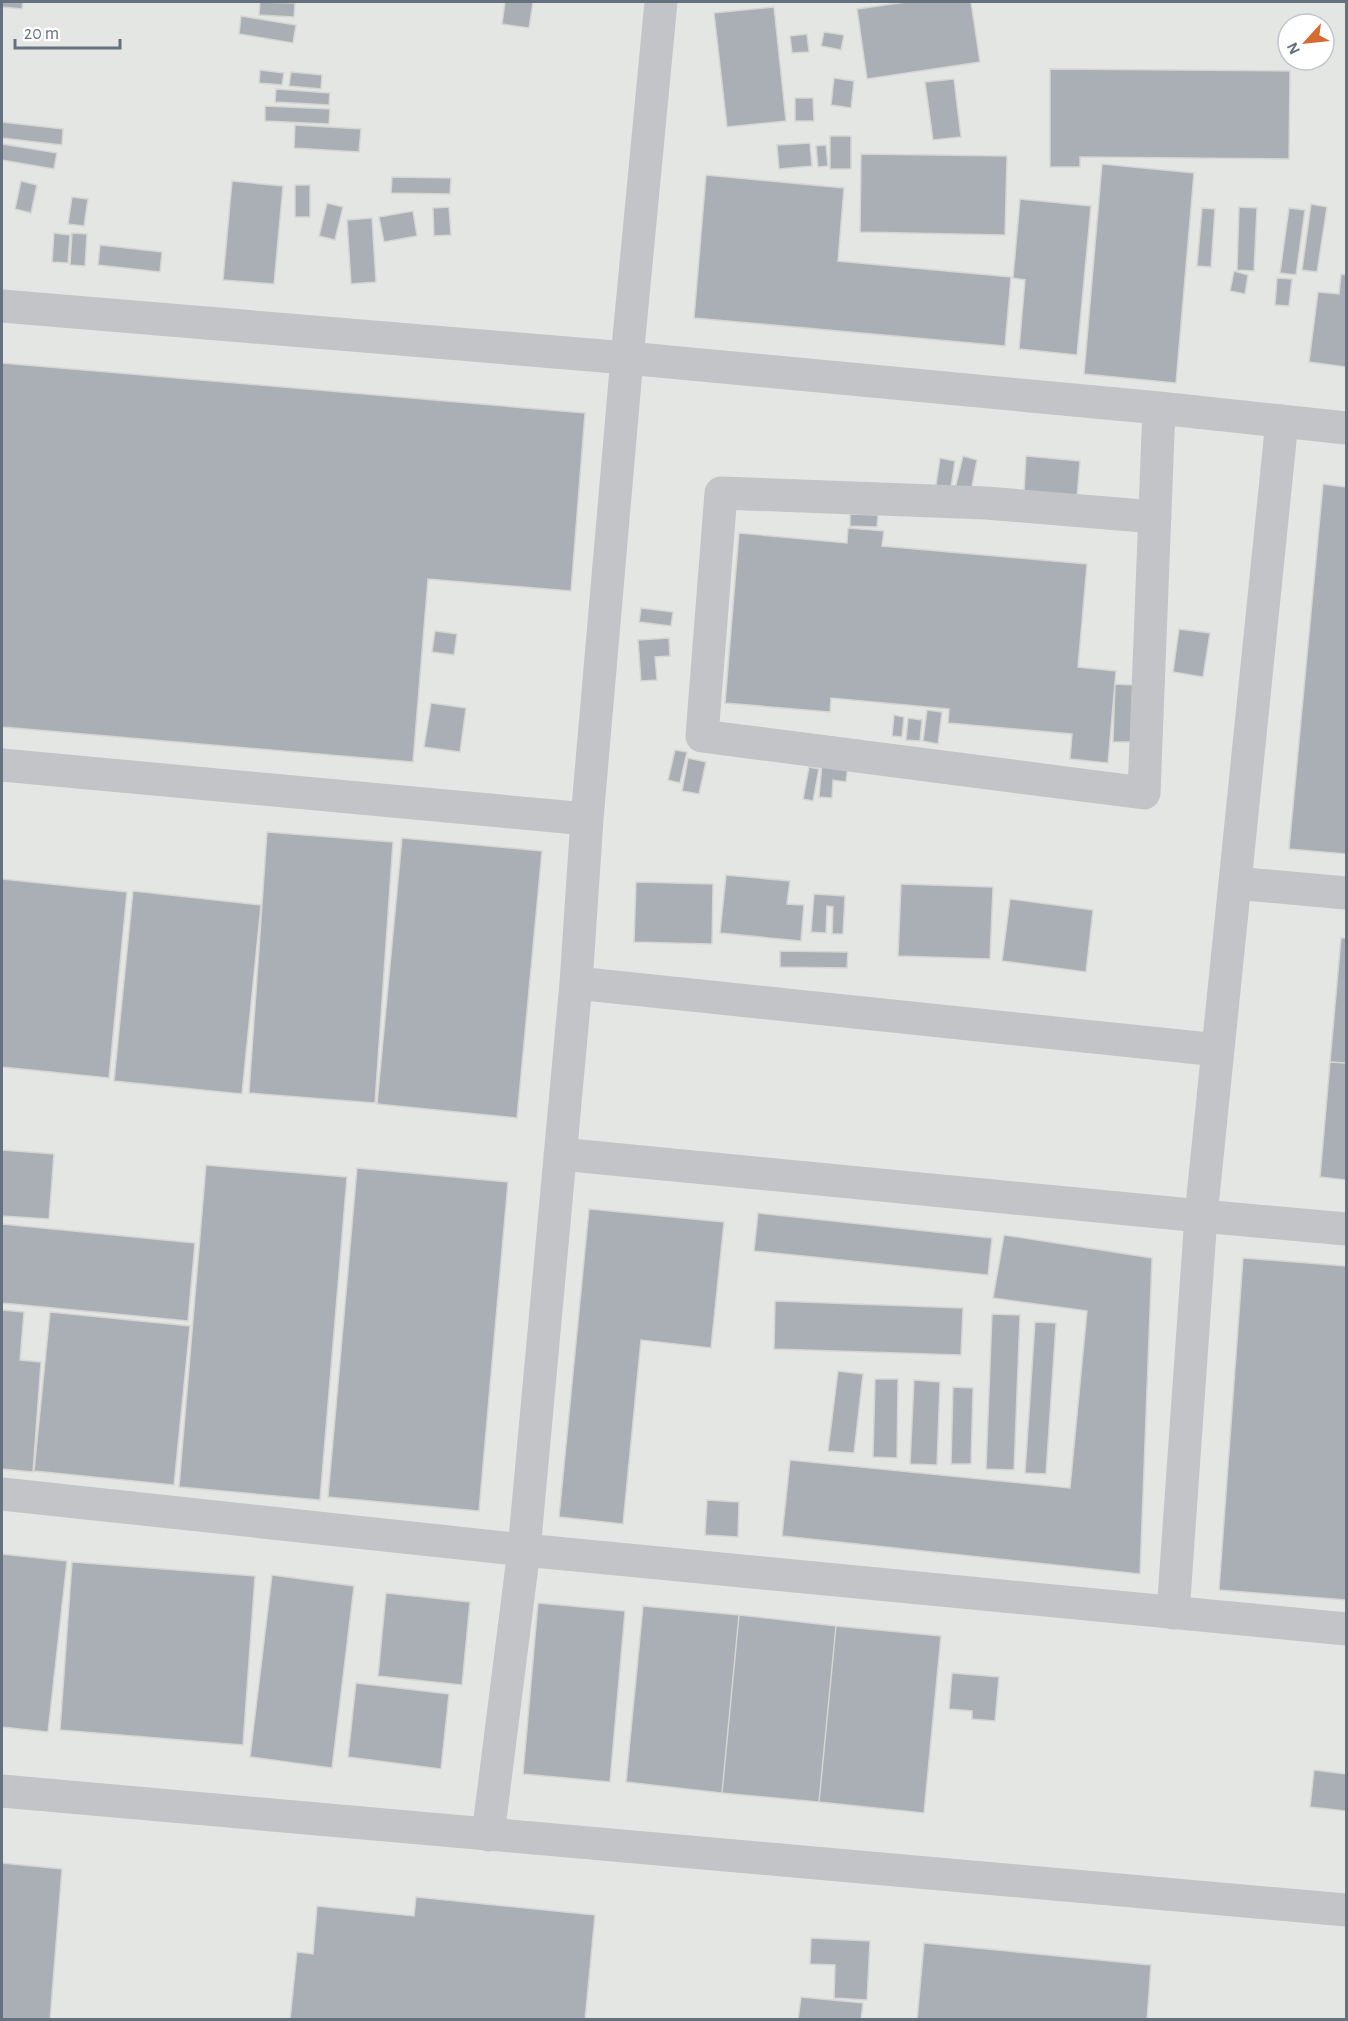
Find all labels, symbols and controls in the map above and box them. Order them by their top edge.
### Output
scale bar [15,12,120,50]
north arrow [1276,12,1336,72]
text: 20 m [24,25,59,43]
text: N [1284,40,1303,57]

